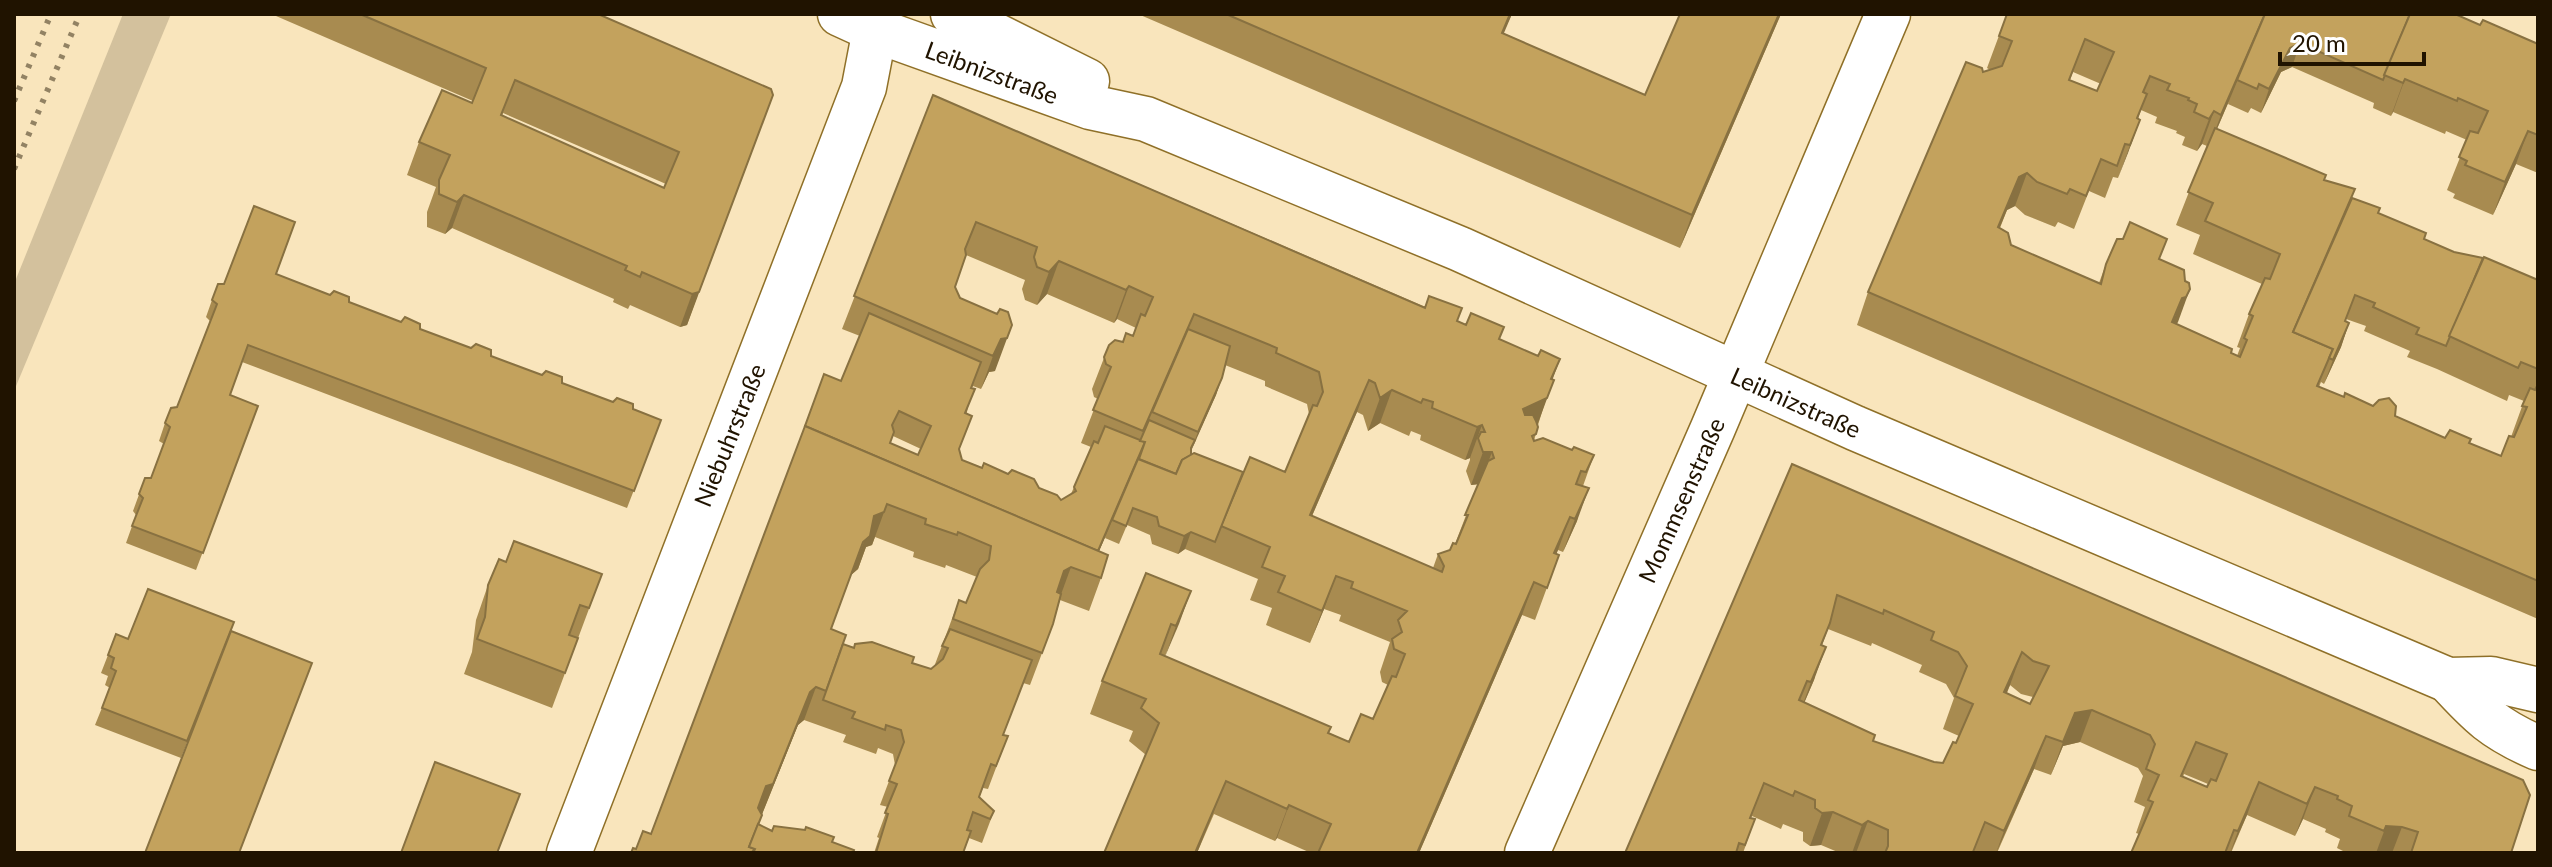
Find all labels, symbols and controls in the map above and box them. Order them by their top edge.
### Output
scale bar [2280,16,2424,66]
text: 20 m [2292,28,2346,57]
street label: Leibnizstraße [922,35,1062,109]
street label: Niebuhrstraße [687,359,771,511]
street label: Leibnizstraße [1726,360,1866,444]
street label: Mommsenstraße [1632,413,1730,587]

